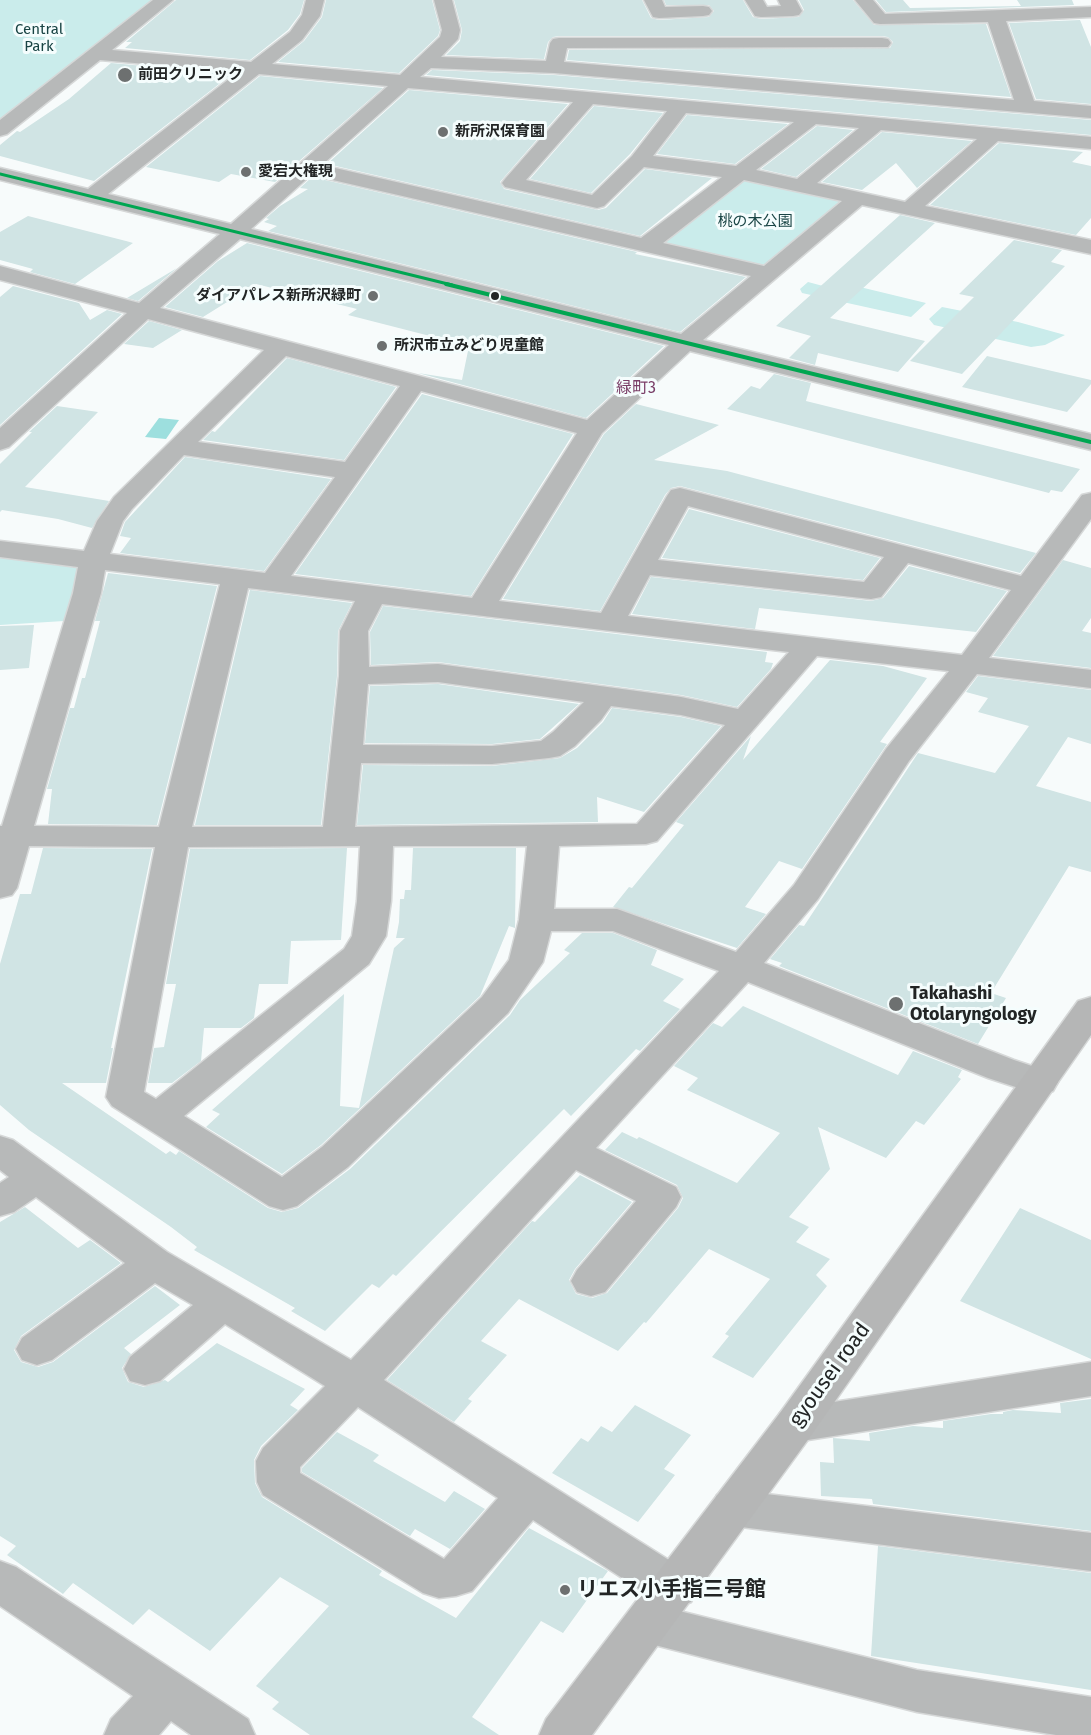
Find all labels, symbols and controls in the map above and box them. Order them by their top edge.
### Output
park label: Central Park [15,21,63,56]
marker: 前田クリニック [116,66,134,84]
place label: 前田クリニック [138,66,243,84]
place label: 新所沢保育園 [455,123,545,141]
marker: 新所沢保育園 [436,125,450,139]
place label: 愛宕大権現 [258,163,333,181]
marker: 愛宕大権現 [239,165,253,179]
park label: 桃の木公園 [718,213,792,231]
place label: ダイアパレス新所沢緑町 [196,287,361,305]
marker: ダイアパレス新所沢緑町 [366,289,380,303]
unlabelled marker [489,290,501,302]
place label: 所沢市立みどり児童館 [394,337,544,355]
marker: 所沢市立みどり児童館 [375,339,389,353]
district label: 緑町3 [616,379,656,399]
place label: Takahashi Otolaryngology [910,983,1037,1026]
marker: Takahashi Otolaryngology [887,995,905,1013]
street label: gyousei road [784,1318,876,1432]
place label: リエス小手指三号館 [577,1577,766,1603]
marker: リエス小手指三号館 [558,1583,572,1597]

